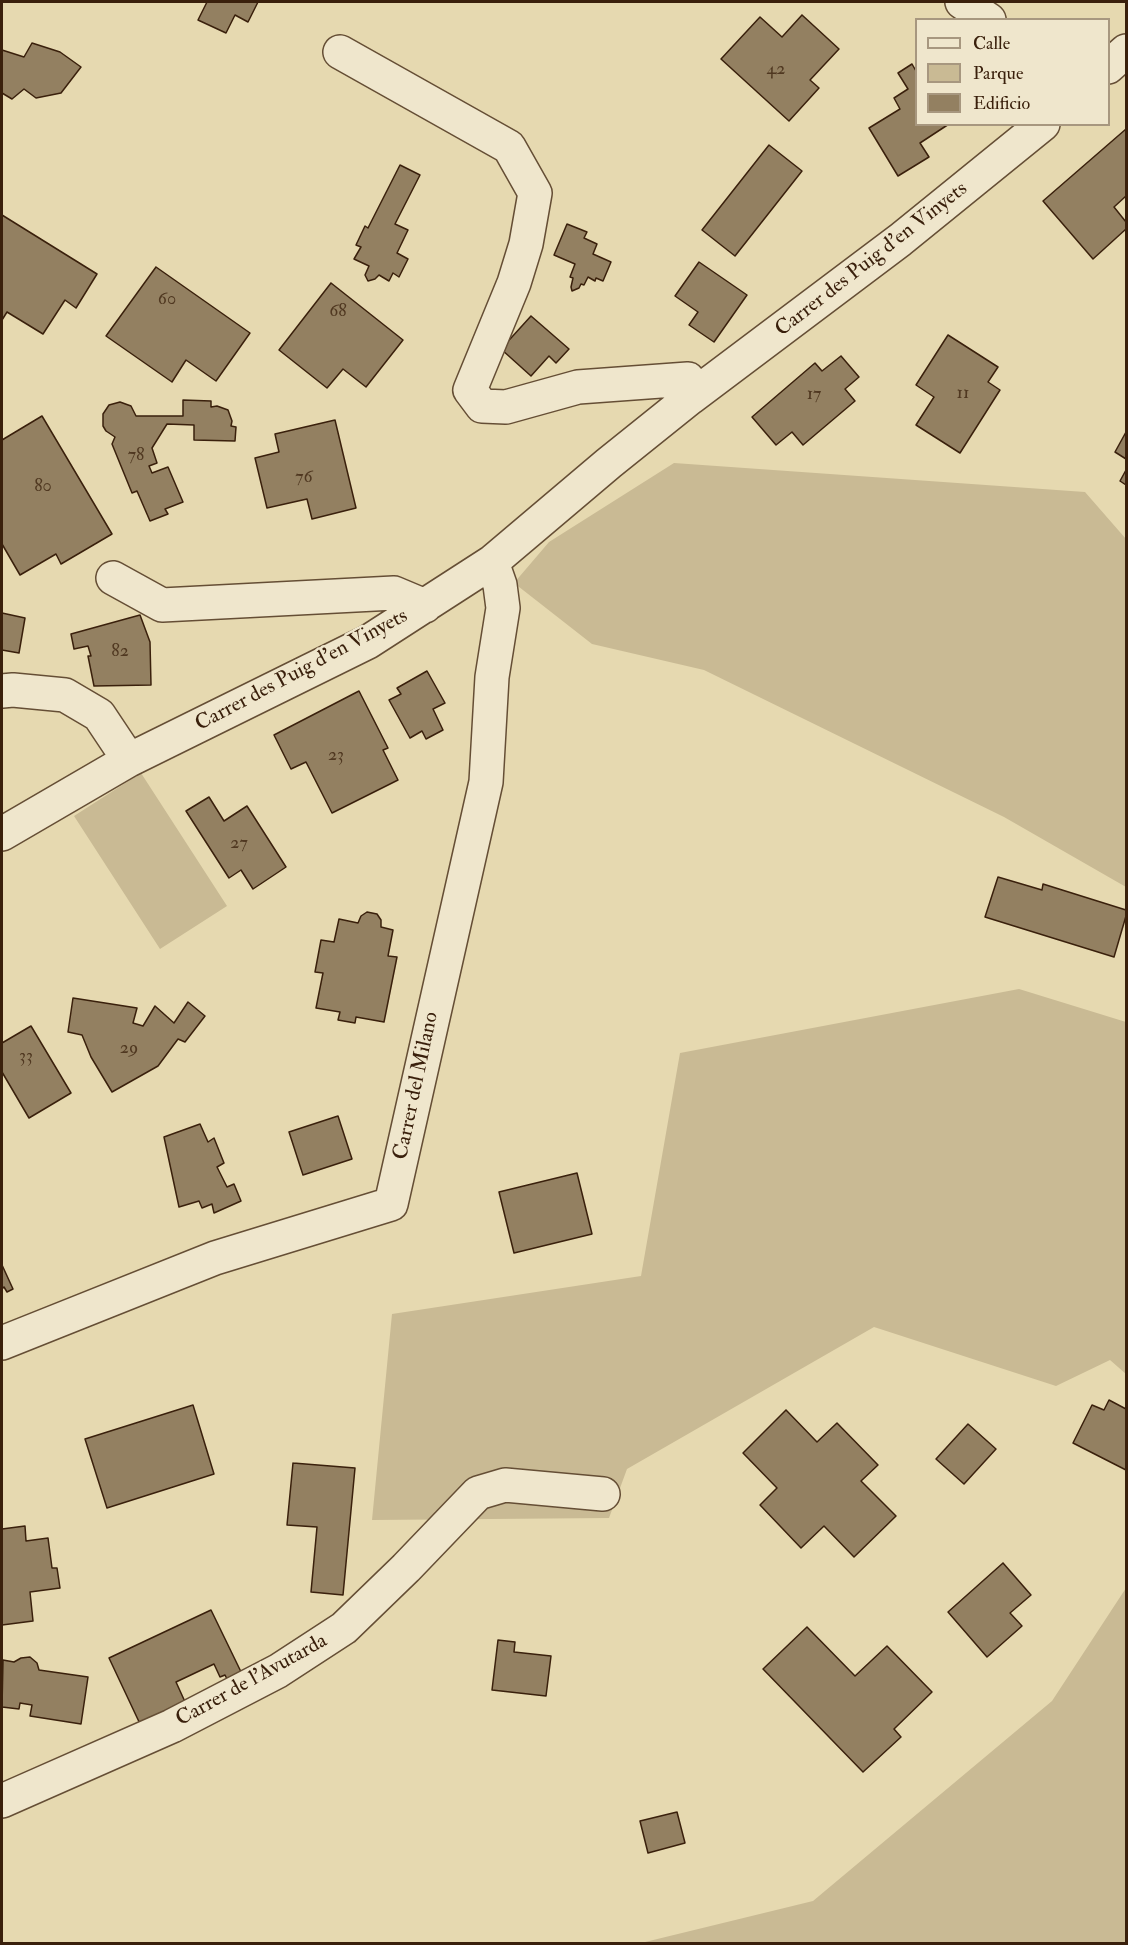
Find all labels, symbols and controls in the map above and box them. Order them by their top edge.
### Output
legend [915,18,1110,126]
text: Calle [973,32,1010,55]
house number: 42 [767,59,785,81]
text: Parque [973,62,1023,85]
text: Edificio [973,92,1030,115]
street label: Carrer des Puig d'en Vinyets [771,177,973,343]
house number: 60 [158,289,176,311]
house number: 68 [329,301,347,323]
house number: 11 [957,383,969,405]
house number: 17 [807,384,821,406]
house number: 78 [128,445,144,467]
house number: 76 [295,467,313,489]
house number: 80 [34,476,52,498]
street label: Carrer des Puig d'en Vinyets [192,604,412,738]
house number: 82 [111,641,129,663]
house number: 23 [328,745,344,767]
house number: 27 [230,833,248,855]
street label: Carrer del Milano [389,1010,445,1162]
house number: 29 [120,1038,138,1060]
house number: 33 [19,1046,33,1068]
street label: Carrer de l'Avutarda [172,1629,332,1733]

